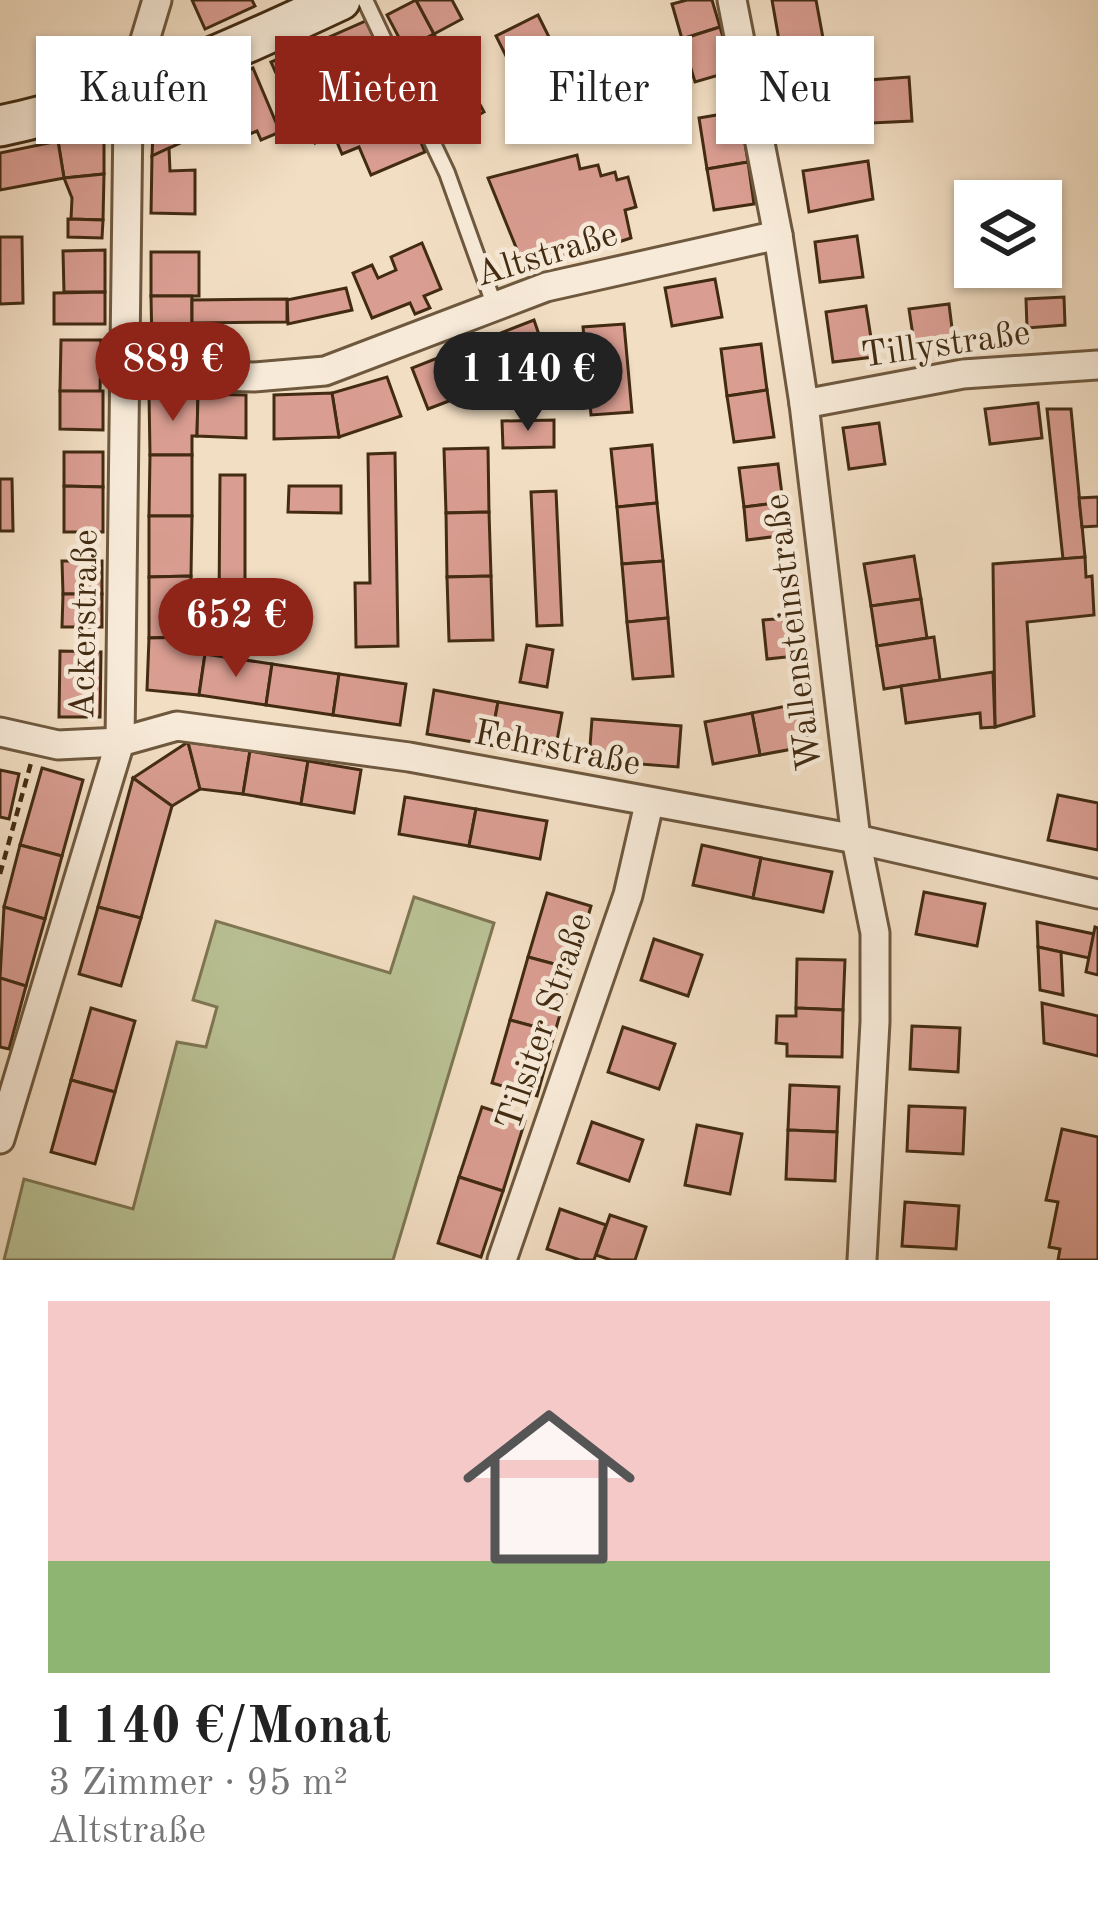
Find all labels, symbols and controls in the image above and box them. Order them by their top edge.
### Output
chip: Kaufen [36,36,251,144]
chip: Mieten [275,36,481,144]
chip: Filter [505,36,692,144]
chip: Neu [716,36,874,144]
map controls [954,180,1062,288]
button: layers [954,180,1062,288]
street label: Altstraße [472,217,622,295]
street label: Tillystraße [859,316,1033,376]
pin: 889 € [89,322,257,424]
pin: 1 140 € [417,332,639,434]
text: 889 € [122,341,224,380]
text: 1 140 € [461,351,595,390]
street label: Wallensteinstraße [760,491,830,773]
street label: Ackerstraße [66,529,106,719]
pin: 652 € [152,578,320,680]
text: 652 € [185,597,287,636]
street label: Fehrstraße [471,716,643,784]
street label: Tilsiter Straße [492,909,600,1135]
icon: home [441,1379,657,1595]
text: 1 140 €/Monat [48,1703,391,1754]
text: 3 Zimmer · 95 m² [48,1764,348,1803]
text: Altstraße [48,1812,206,1851]

